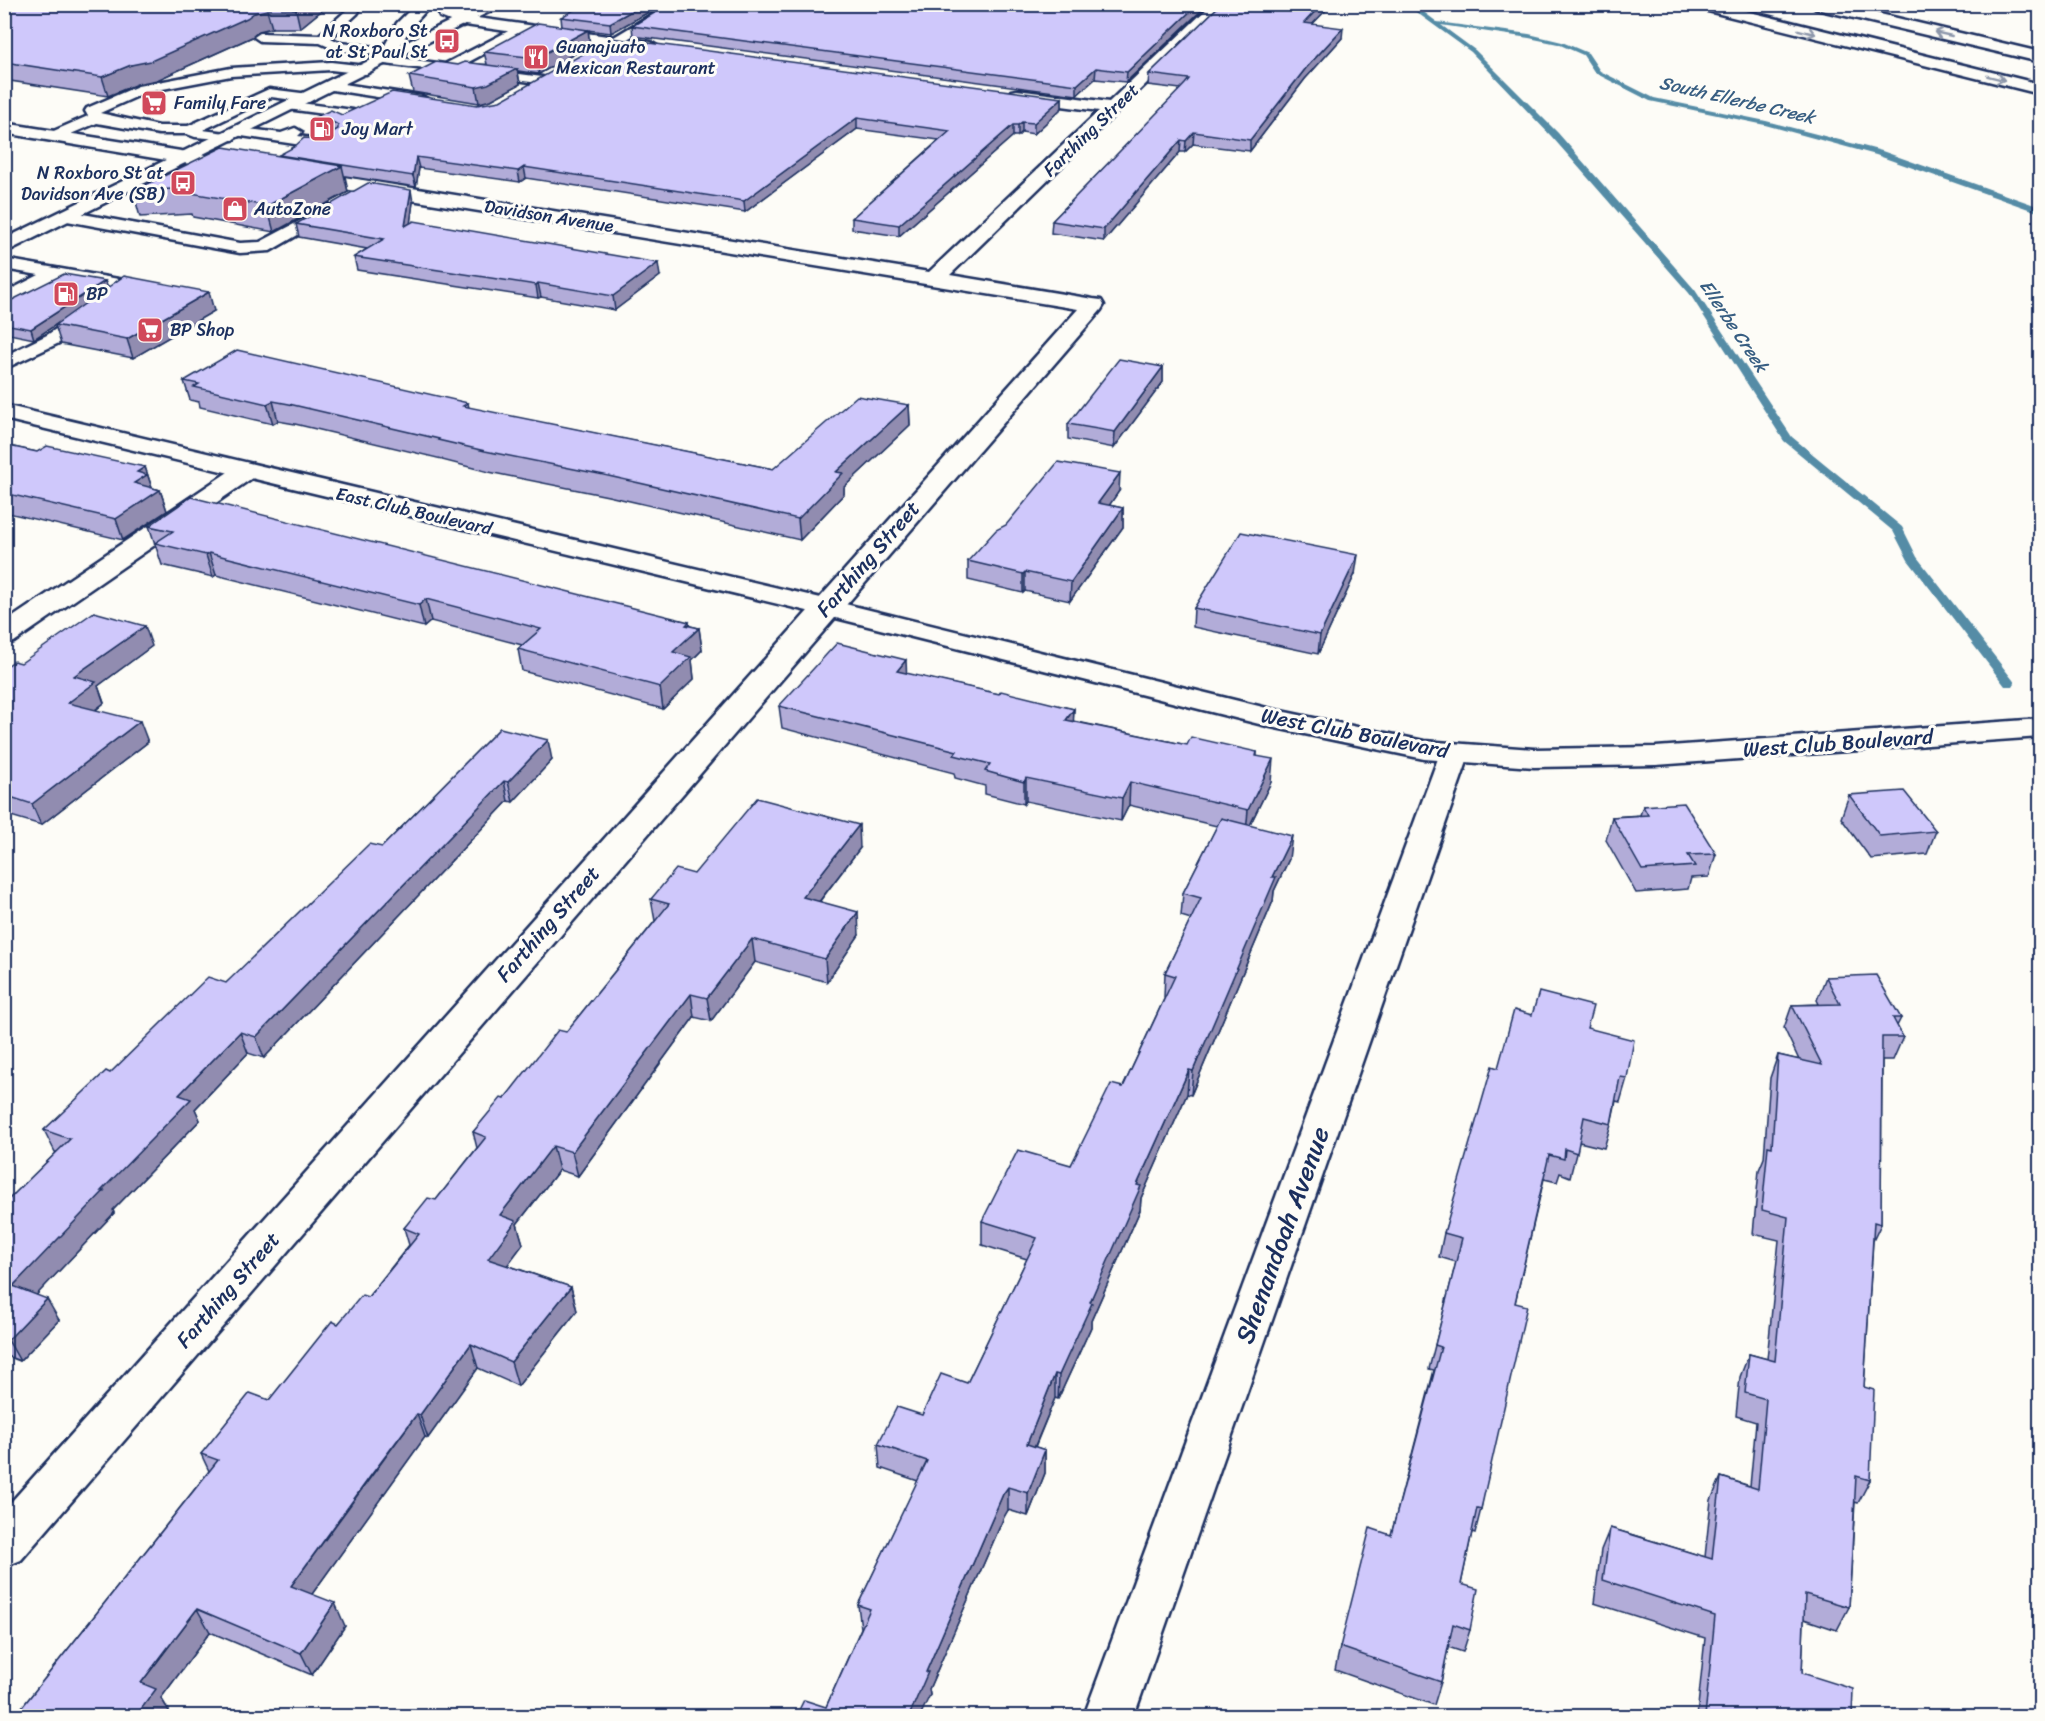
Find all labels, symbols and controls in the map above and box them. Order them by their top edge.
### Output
place label: N Roxboro St at St Paul St [323,15,428,68]
bus stop icon: N Roxboro St at St Paul St [432,26,462,56]
one-way arrow [1797,26,1816,38]
one-way arrow [1933,28,1953,39]
place label: Guanajuato Mexican Restaurant [556,31,716,84]
restaurant icon: Guanajuato Mexican Restaurant [521,42,551,72]
water label: South Ellerbe Creek [1656,67,1820,134]
one-way arrow [1986,73,2005,85]
street label: Farthing Street [1035,75,1147,185]
place label: Family Fare [174,87,266,119]
supermarket icon: Family Fare [139,88,169,118]
place label: Joy Mart [341,113,413,145]
fuel station icon: Joy Mart [307,114,337,144]
place label: N Roxboro St at Davidson Ave (SB) [21,157,166,210]
bus stop icon: N Roxboro St at Davidson Ave (SB) [168,168,198,198]
street label: Davidson Avenue [482,190,616,242]
place label: AutoZone [253,193,331,225]
shop icon: AutoZone [220,194,250,224]
water label: Ellerbe Creek [1691,273,1778,380]
place label: BP [86,278,108,310]
fuel station icon: BP [51,279,81,309]
place label: BP Shop [170,314,235,346]
supermarket icon: BP Shop [135,315,165,345]
street label: East Club Boulevard [333,478,497,545]
street label: Farthing Street [806,492,930,626]
street label: West Club Boulevard [1258,696,1454,770]
street label: West Club Boulevard [1742,717,1936,769]
street label: Farthing Street [486,857,610,991]
street label: Shenandoah Avenue [1221,1120,1343,1350]
street label: Farthing Street [166,1223,290,1357]

